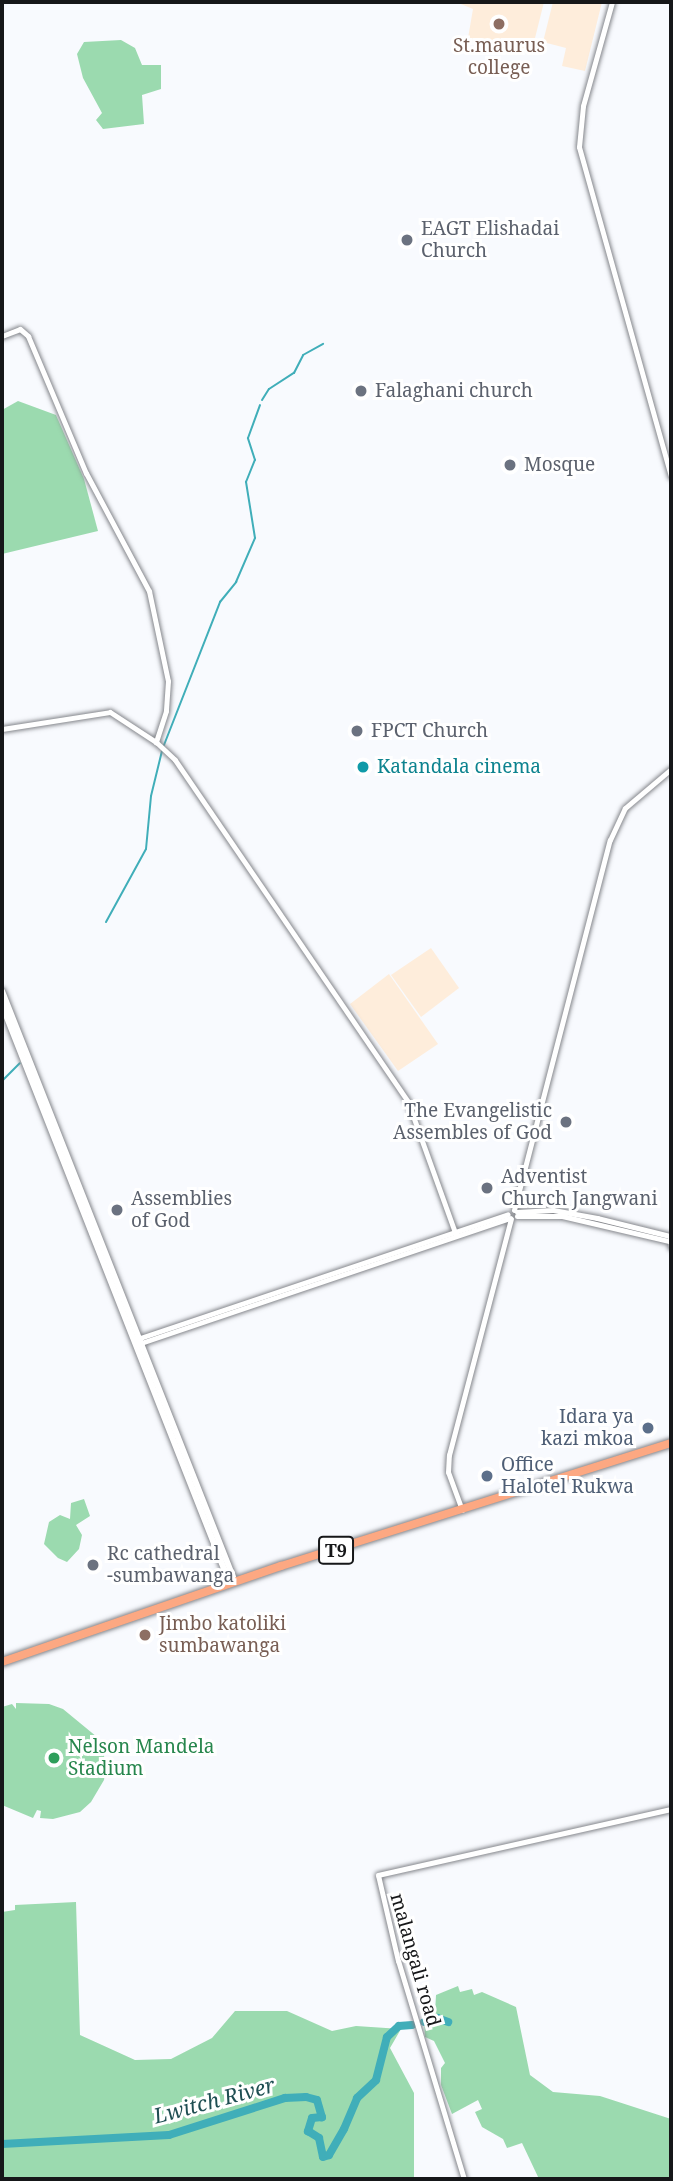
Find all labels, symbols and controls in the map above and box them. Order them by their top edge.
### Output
marker: St.maurus college [491,16,507,32]
place label: St.maurus college [453,35,545,79]
place label: EAGT Elishadai Church [421,218,559,262]
marker: EAGT Elishadai Church [399,232,415,248]
place label: Falaghani church [375,380,533,402]
marker: Falaghani church [353,383,369,399]
place label: Mosque [524,454,595,476]
marker: Mosque [502,457,518,473]
place label: FPCT Church [371,720,488,742]
marker: FPCT Church [349,723,365,739]
place label: Katandala cinema [377,756,541,778]
marker: Katandala cinema [355,759,371,775]
place label: The Evangelistic Assembles of God [393,1100,552,1144]
marker: The Evangelistic Assembles of God [558,1114,574,1130]
place label: Adventist Church Jangwani [501,1166,657,1210]
marker: Adventist Church Jangwani [479,1180,495,1196]
place label: Assemblies of God [131,1188,232,1232]
marker: Assemblies of God [109,1202,125,1218]
place label: Idara ya kazi mkoa [541,1406,634,1450]
marker: Idara ya kazi mkoa [640,1420,656,1436]
place label: Office Halotel Rukwa [501,1454,634,1498]
marker: Office Halotel Rukwa [479,1468,495,1484]
road number: T9 [317,1535,355,1564]
place label: Rc cathedral -sumbawanga [107,1543,234,1587]
marker: Rc cathedral -sumbawanga [85,1557,101,1573]
place label: Jimbo katoliki sumbawanga [159,1613,286,1657]
marker: Jimbo katoliki sumbawanga [137,1627,153,1643]
place label: Nelson Mandela Stadium [68,1736,214,1780]
marker: Nelson Mandela Stadium [46,1750,62,1766]
street label: malangali road [385,1891,445,2029]
water label: Lwitch River [151,2072,277,2128]

